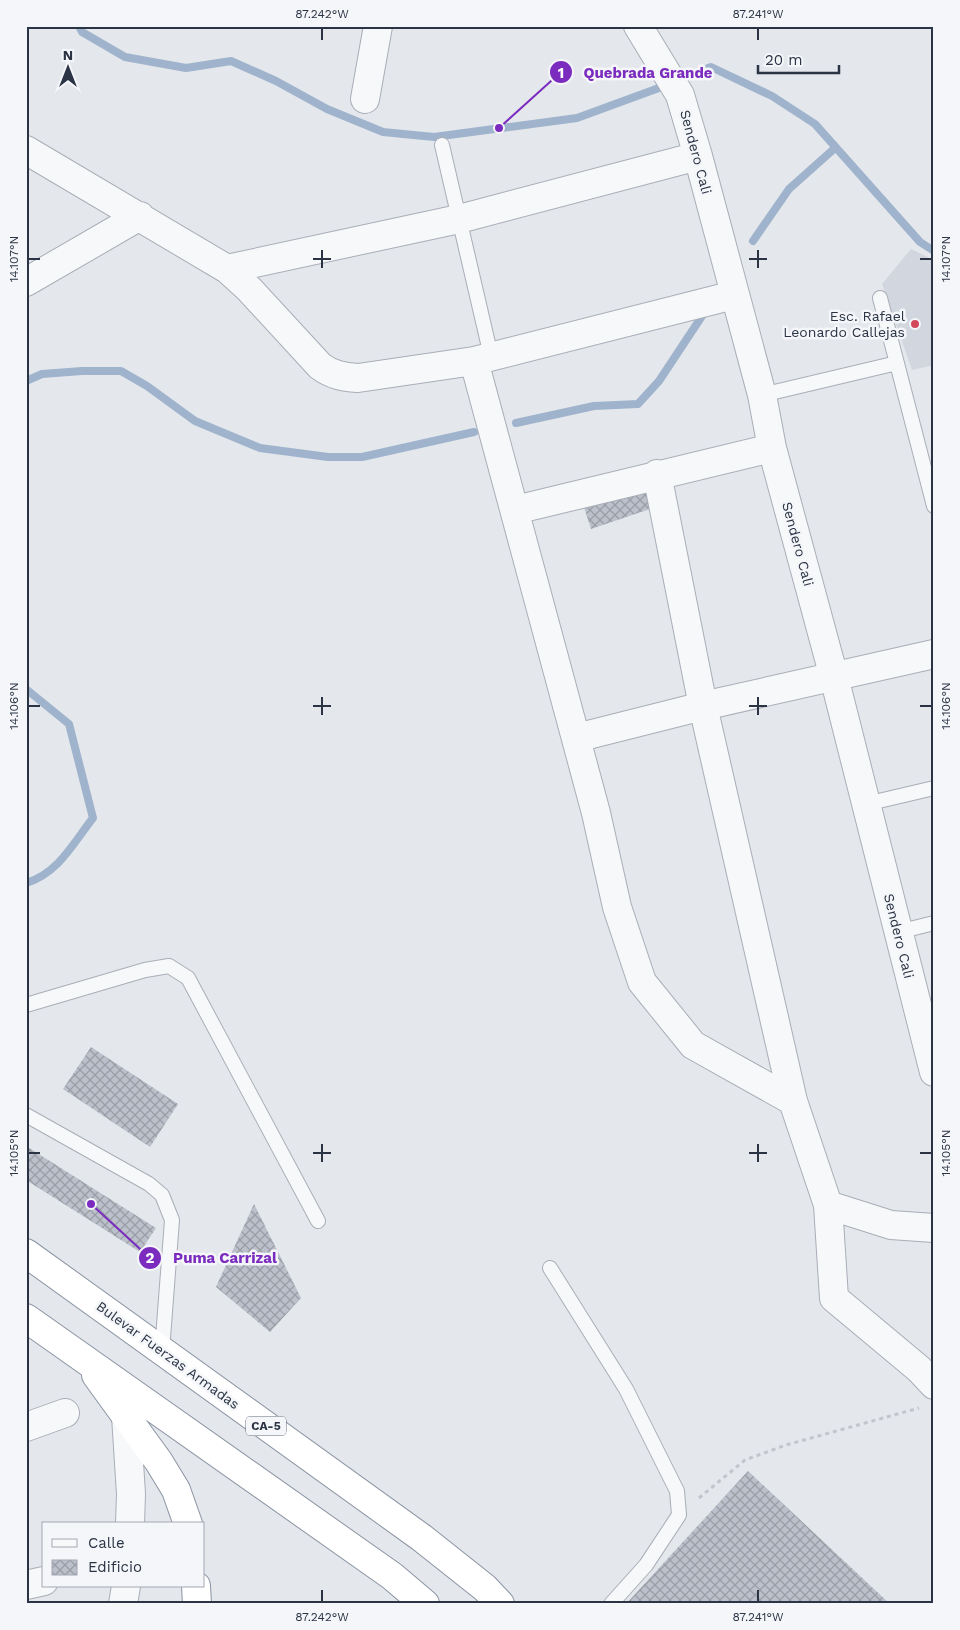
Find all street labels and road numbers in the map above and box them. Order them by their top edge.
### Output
street label: Sendero Cali [677,108,715,196]
street label: Sendero Cali [779,500,817,588]
street label: Sendero Cali [881,892,917,980]
street label: Bulevar Fuerzas Armadas [93,1298,243,1412]
road number: CA-5 [246,1416,286,1435]

